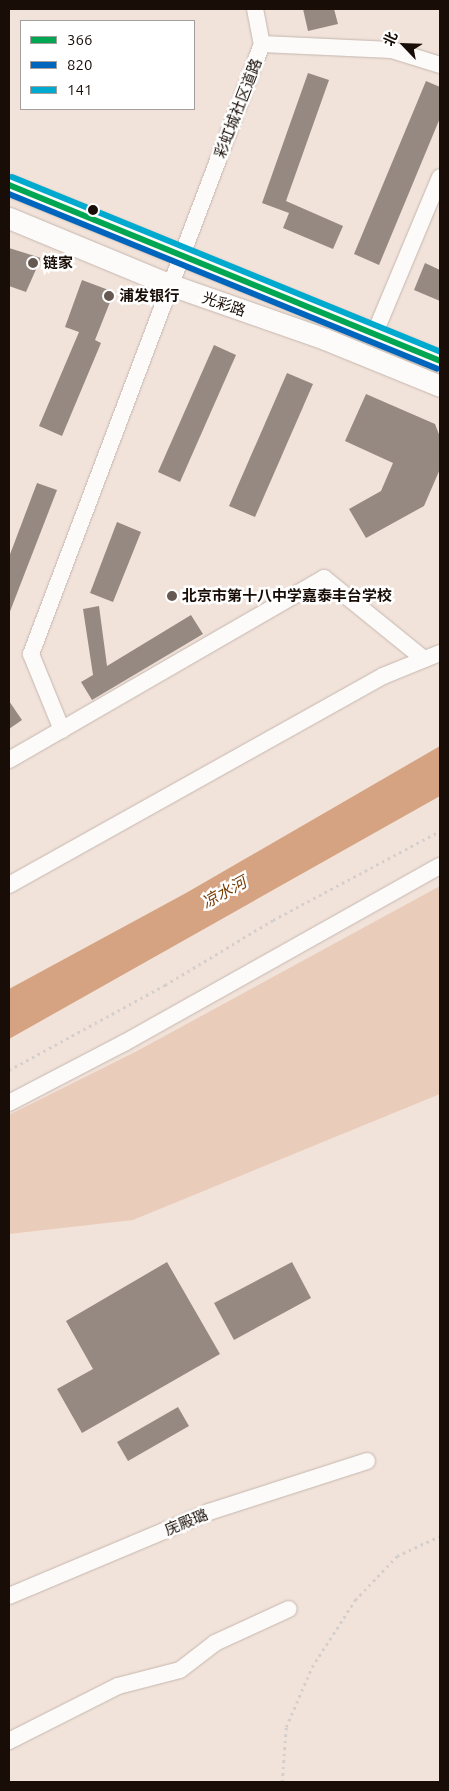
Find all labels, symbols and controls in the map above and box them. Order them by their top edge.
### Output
legend [20,20,195,110]
north arrow [379,20,429,70]
text: 北 [380,29,400,49]
text: 366 [67,31,92,48]
text: 820 [67,56,92,73]
street label: 彩虹城社区道路 [211,56,265,160]
text: 141 [67,81,92,98]
unlabelled marker [88,205,98,215]
place label: 链家 [43,254,73,272]
marker: 链家 [27,257,39,269]
place label: 浦发银行 [119,287,179,305]
street label: 光彩路 [200,288,248,320]
marker: 浦发银行 [103,290,115,302]
place label: 北京市第十八中学嘉泰丰台学校 [182,587,392,605]
marker: 北京市第十八中学嘉泰丰台学校 [166,590,178,602]
water label: 凉水河 [198,872,250,912]
street label: 庑殿璐 [162,1505,210,1539]

